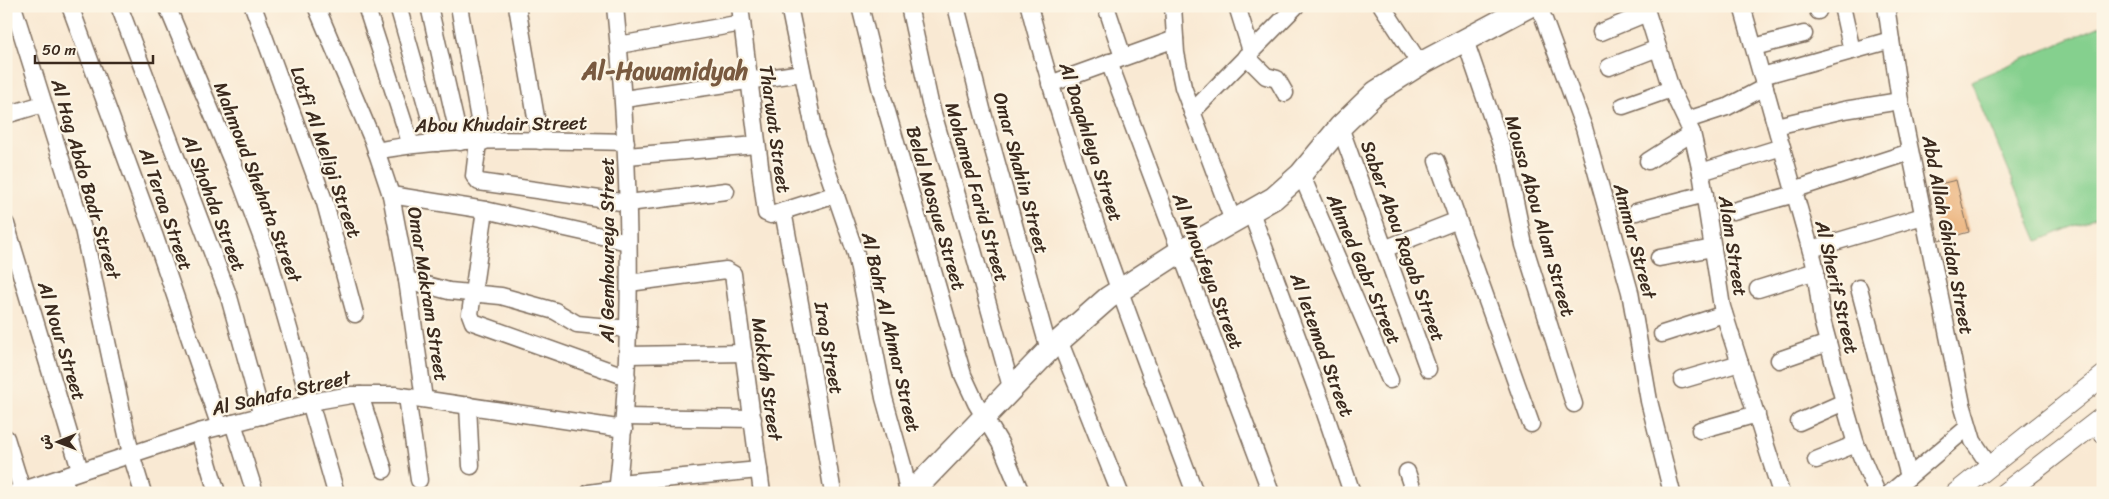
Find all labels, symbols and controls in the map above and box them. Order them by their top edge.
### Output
scale bar [35,32,152,64]
text: 50 m [42,37,77,63]
district label: Al-Hawamidyah [581,50,749,92]
street label: Al Daqahleya Street [1049,57,1132,226]
street label: Lotfi Al Meligi Street [281,61,371,243]
street label: Tharwat Street [750,63,800,195]
street label: Al Hag Abdo Badr Street [41,74,131,284]
street label: Mahmoud Shehata Street [204,77,312,289]
street label: Omar Shahin Street [984,88,1058,258]
street label: Mohamed Farid Street [936,98,1018,286]
street label: Abou Khudair Street [414,106,587,142]
street label: Mousa Abou Alam Street [1495,111,1585,321]
street label: Belal Mosque Street [897,122,975,294]
street label: Al Shohda Street [172,129,255,276]
street label: Abd Allah Ghidan Street [1912,132,1984,338]
street label: Saber Abou Ragab Street [1351,136,1455,346]
street label: Al Teraa Street [129,142,203,275]
street label: Al Gemhoureya Street [591,157,624,344]
street label: Ammar Street [1603,179,1667,304]
street label: Al Mnoufeya Street [1163,187,1253,354]
street label: Ahmed Gabr Street [1317,187,1411,350]
street label: Alam Street [1709,192,1757,299]
street label: Omar Makram Street [398,204,458,384]
street label: Al Sherif Street [1805,216,1868,357]
street label: Al Bahr Al Ahmar Street [852,228,930,435]
street label: Al Ietemad Street [1280,267,1363,422]
street label: Al Nour Street [28,276,96,405]
street label: Iraq Street [804,298,853,397]
street label: Makkah Street [742,315,792,444]
street label: Al Sahafa Street [207,361,355,425]
north arrow [32,416,82,466]
text: ش [33,434,58,450]

